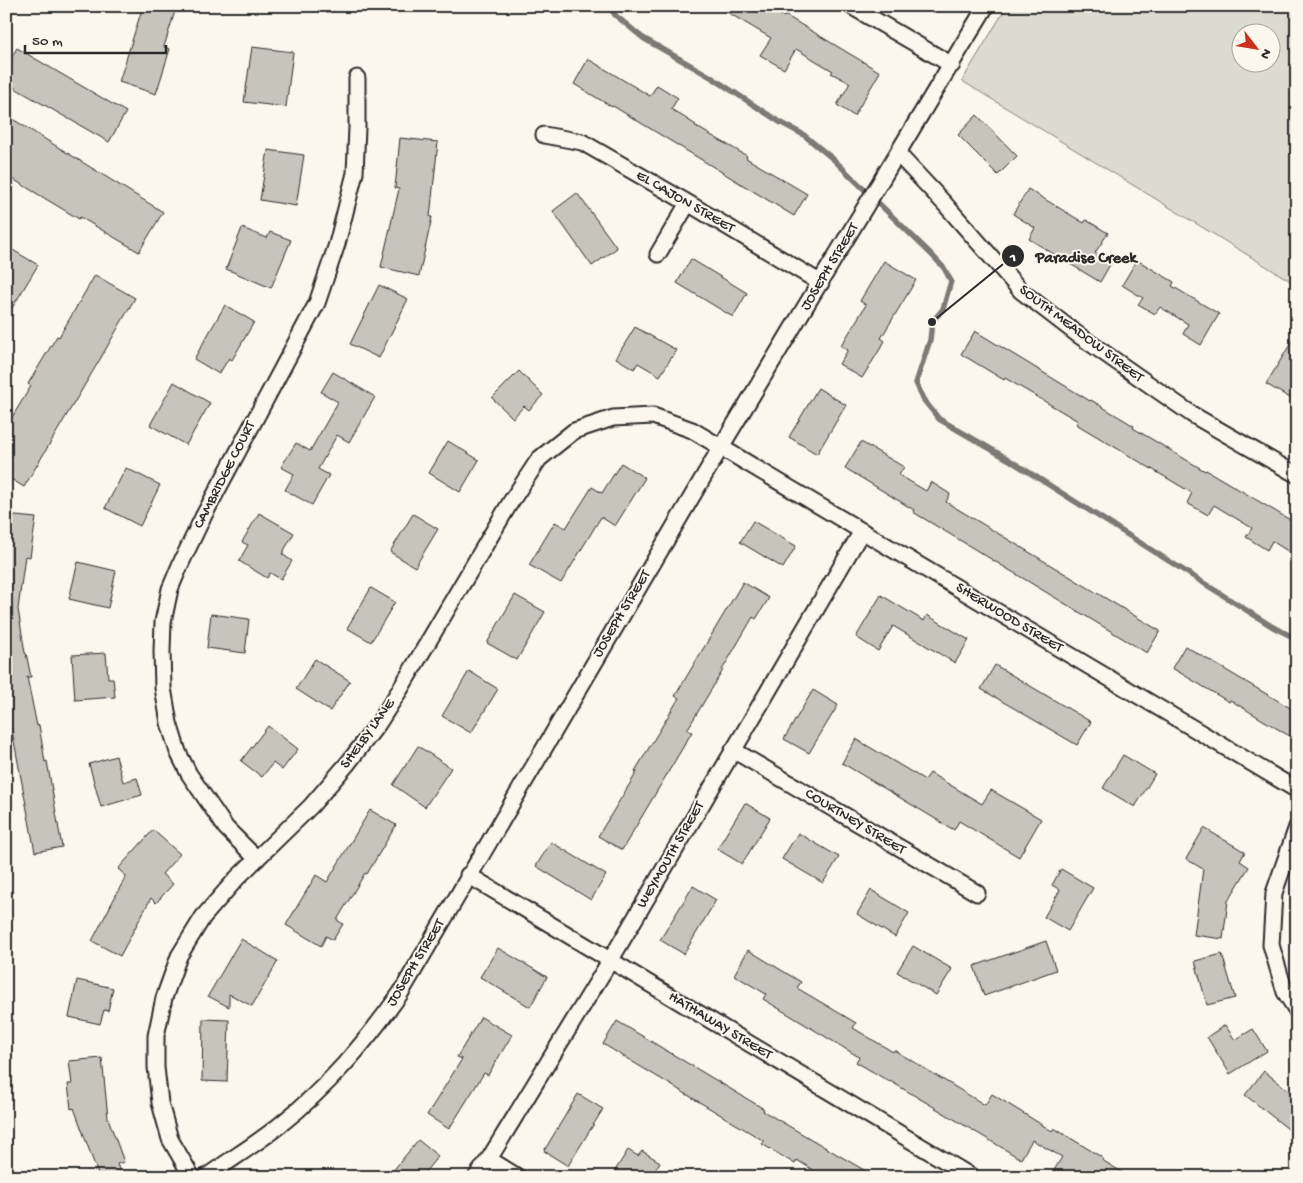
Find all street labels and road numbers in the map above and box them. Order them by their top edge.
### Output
street label: EL CAJON STREET [633,167,739,238]
street label: JOSEPH STREET [797,219,864,314]
street label: SOUTH MEADOW STREET [1015,281,1148,387]
street label: CAMBRIDGE COURT [190,417,260,532]
street label: JOSEPH STREET [589,566,656,661]
street label: SHERWOOD STREET [952,579,1067,658]
street label: SHELBY LANE [337,695,400,772]
street label: COURTNEY STREET [801,785,910,860]
street label: WEYMOUTH STREET [633,797,709,912]
street label: JOSEPH STREET [383,915,450,1010]
street label: HATHAWAY STREET [665,988,776,1065]

